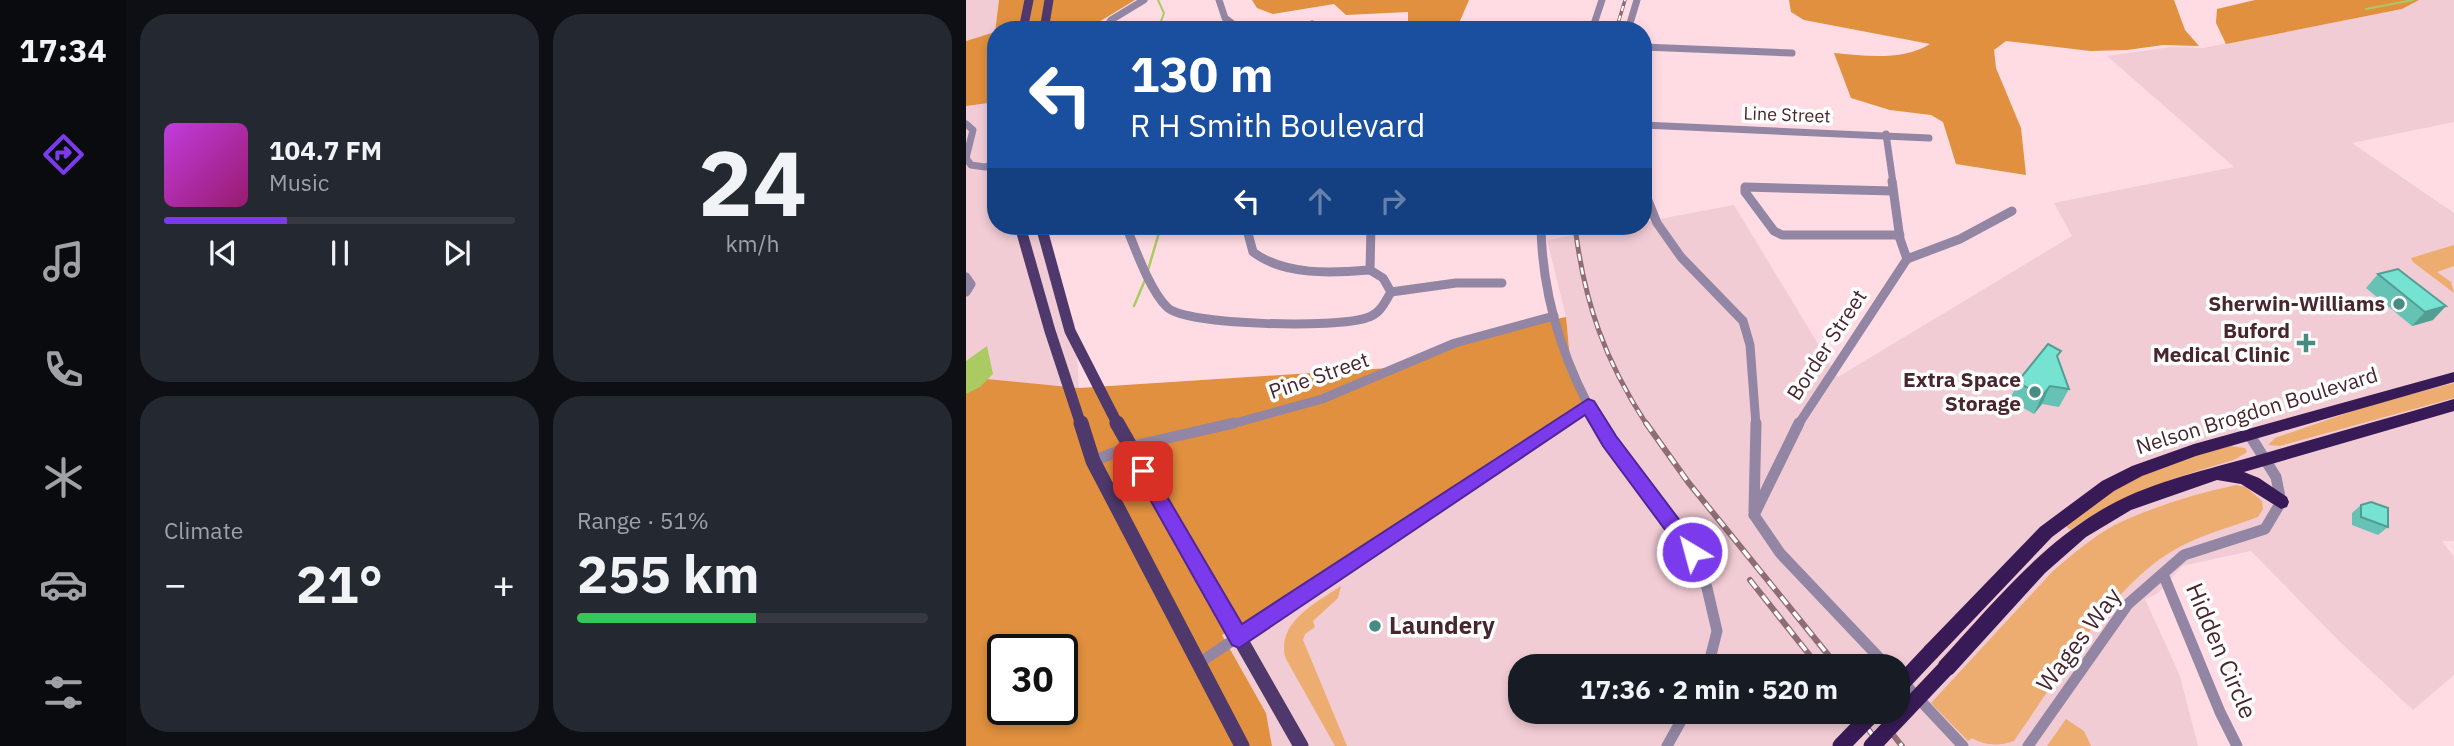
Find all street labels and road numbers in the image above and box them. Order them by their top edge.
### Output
street label: Line Street [1743,101,1831,128]
street label: Border Street [1780,284,1872,405]
street label: Pine Street [1265,345,1372,405]
street label: Nelson Brogdon Boulevard [2132,360,2381,460]
street label: Hidden Circle [2179,578,2265,723]
street label: Wages Way [2028,581,2128,698]

